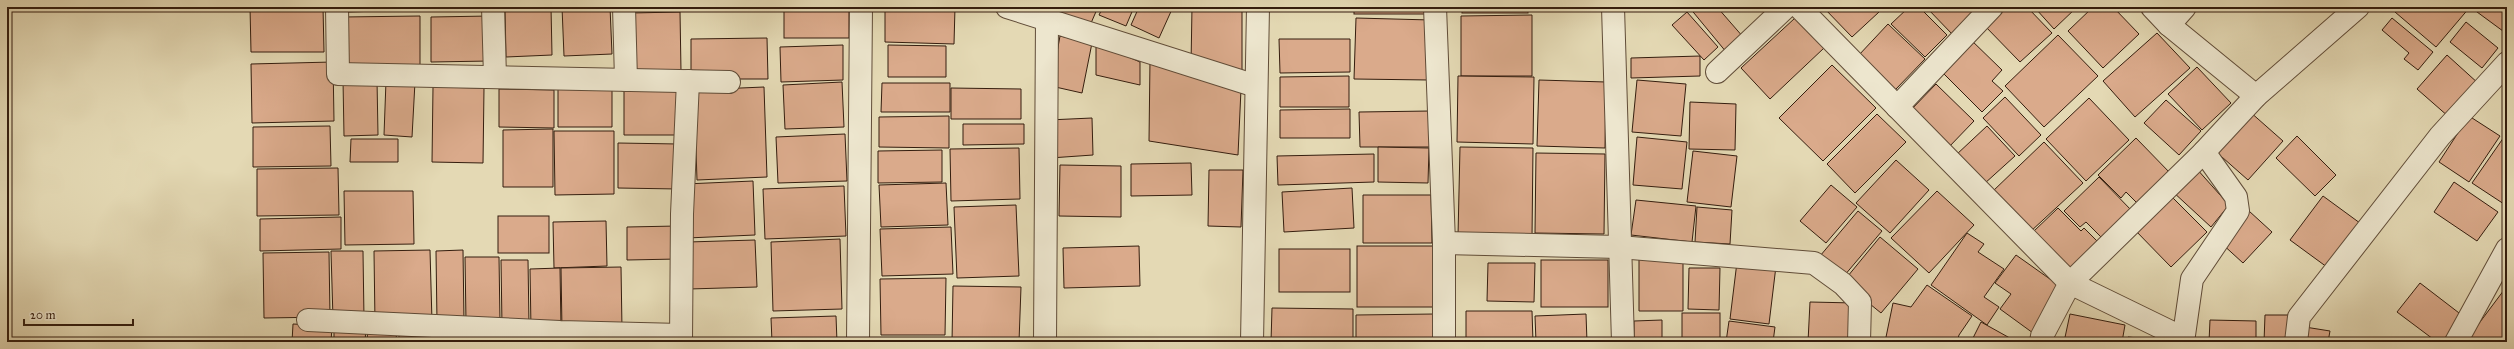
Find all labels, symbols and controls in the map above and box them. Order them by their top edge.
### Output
scale bar [24,301,133,327]
text: 20 m [30,308,56,322]

